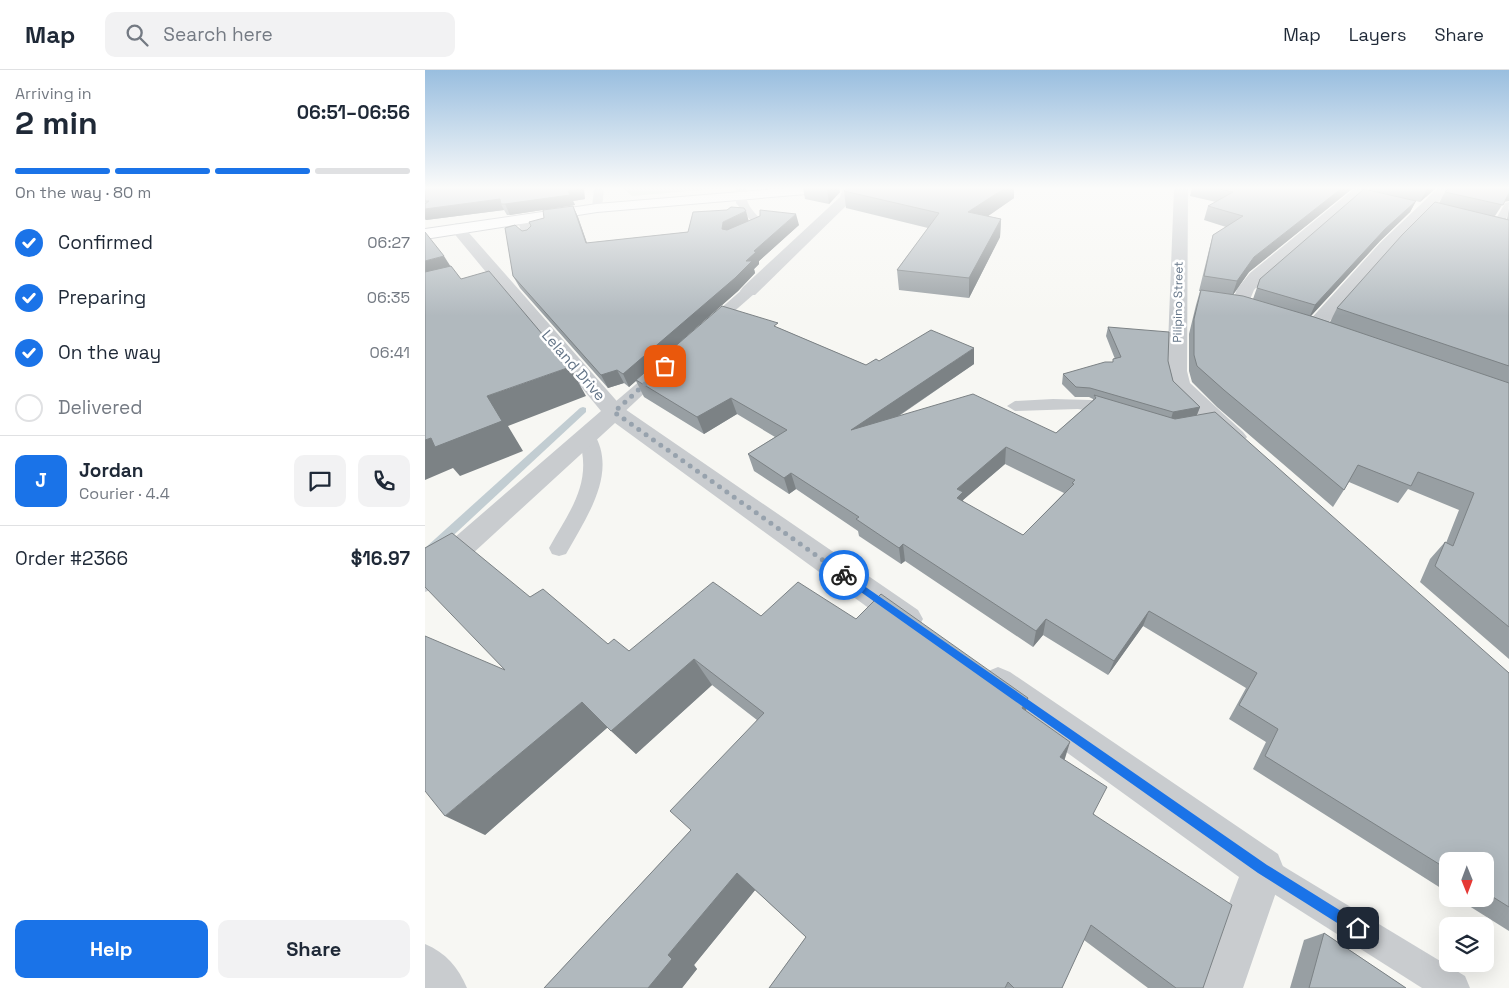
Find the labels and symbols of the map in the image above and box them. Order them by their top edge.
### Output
street label: Pilipino Street [1169,261,1187,343]
street label: Leland Drive [538,326,610,405]
pin [644,345,686,387]
courier [819,550,869,600]
north arrow [1439,852,1494,908]
pin [1337,907,1379,949]

